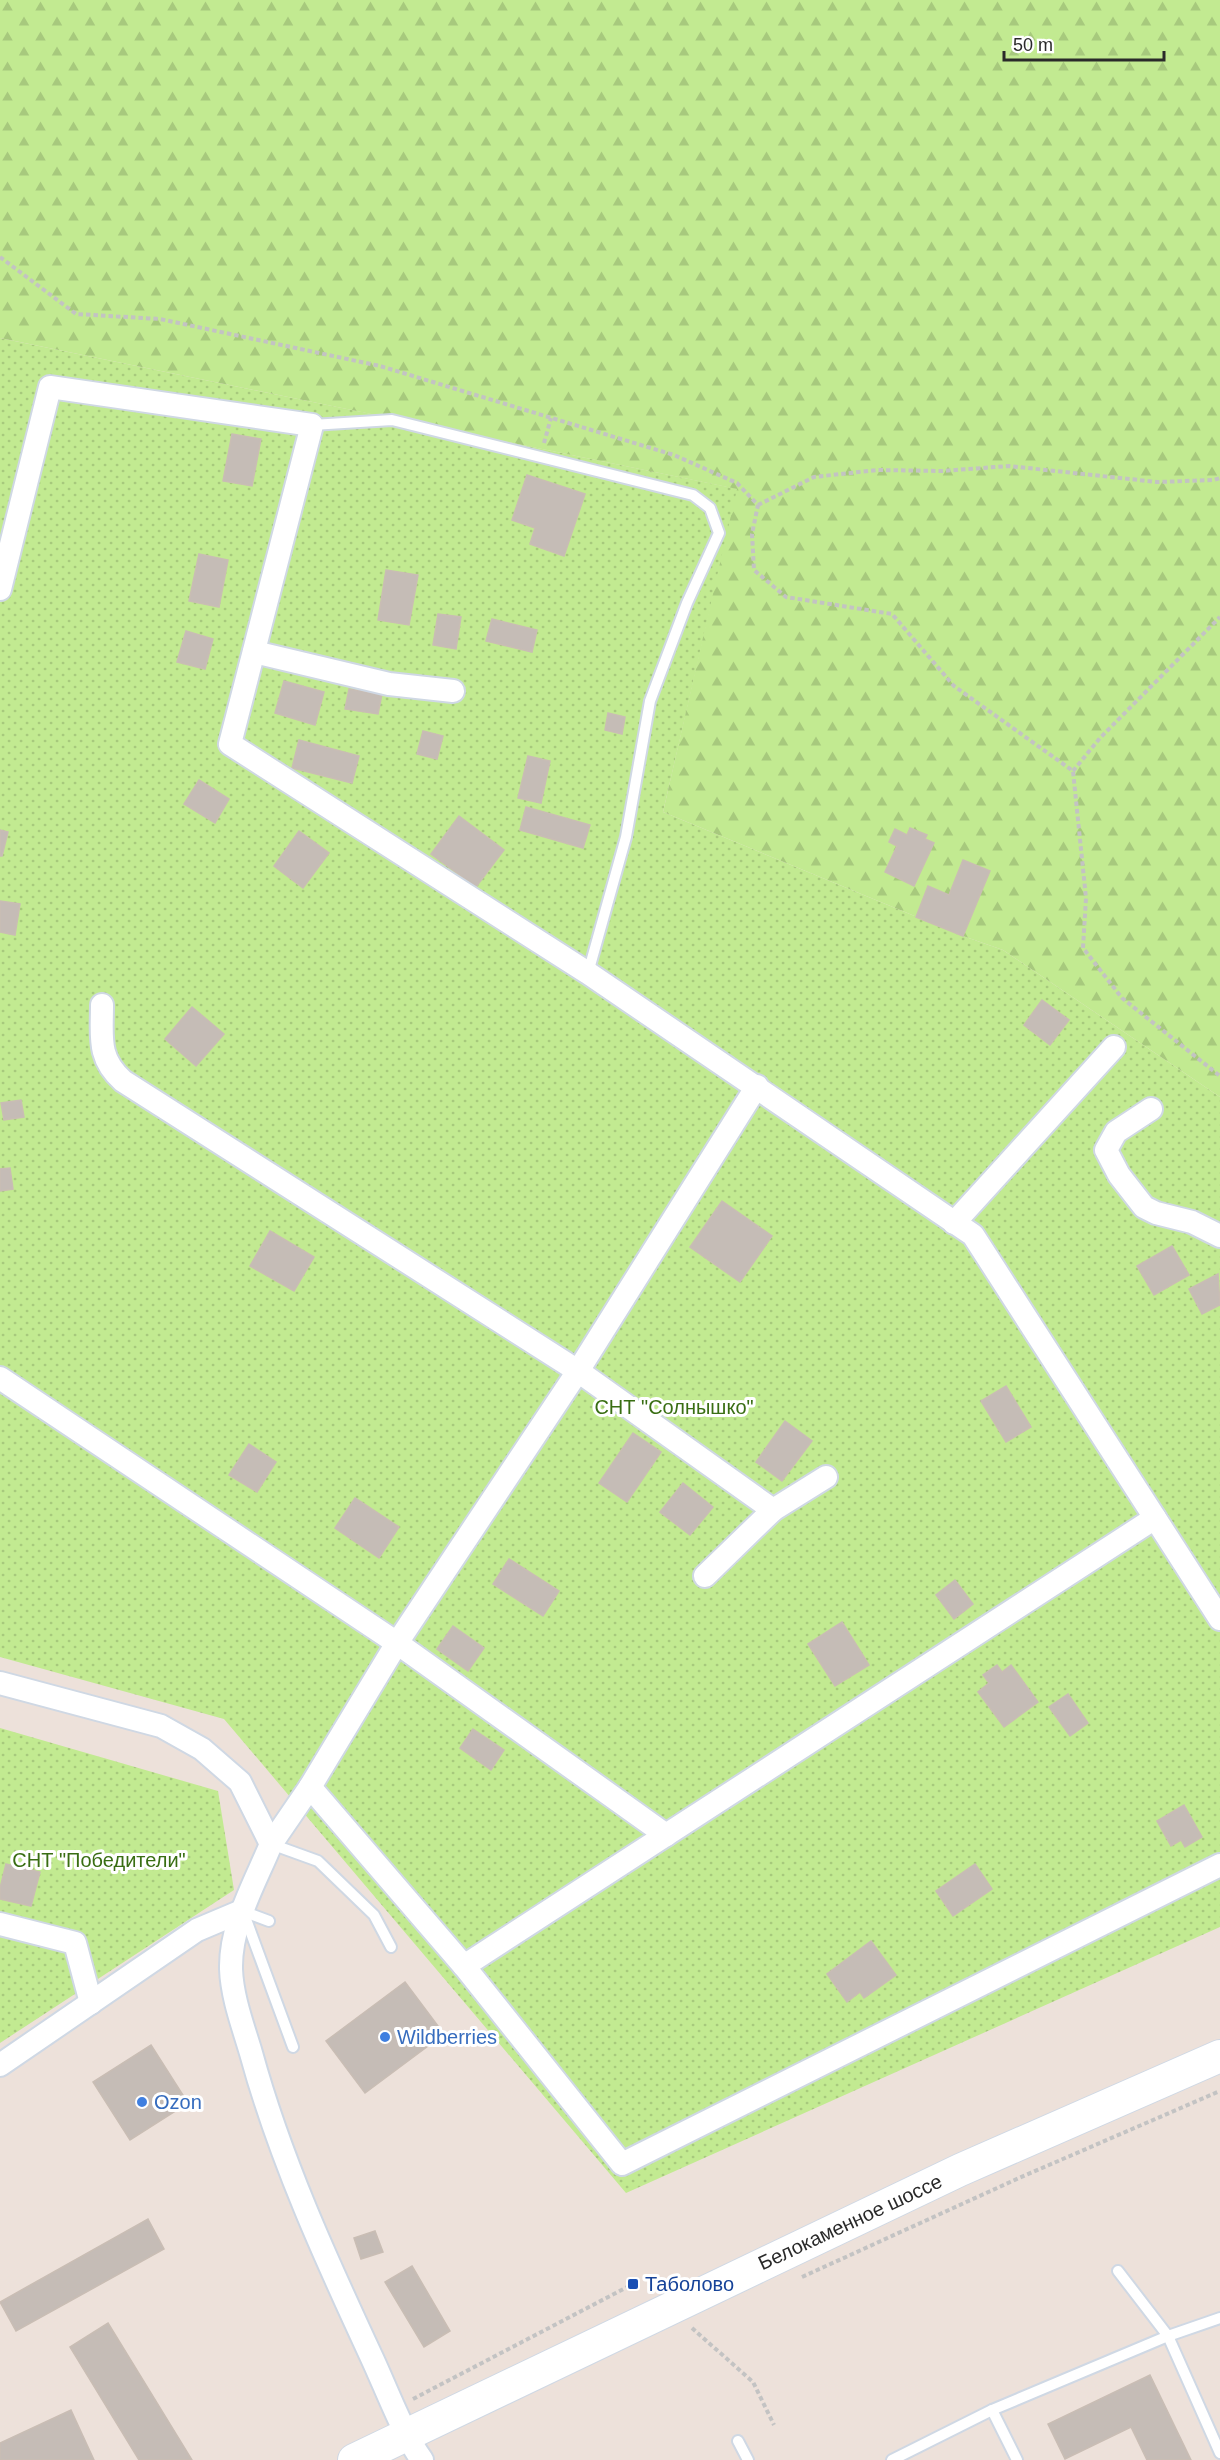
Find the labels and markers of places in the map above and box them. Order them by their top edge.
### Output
place label: Wildberries [397,2026,497,2048]
marker: Wildberries [378,2030,392,2044]
place label: Ozon [154,2091,202,2113]
marker: Ozon [135,2095,149,2109]
place label: Таболово [645,2273,734,2295]
marker: Таболово [626,2277,640,2291]

